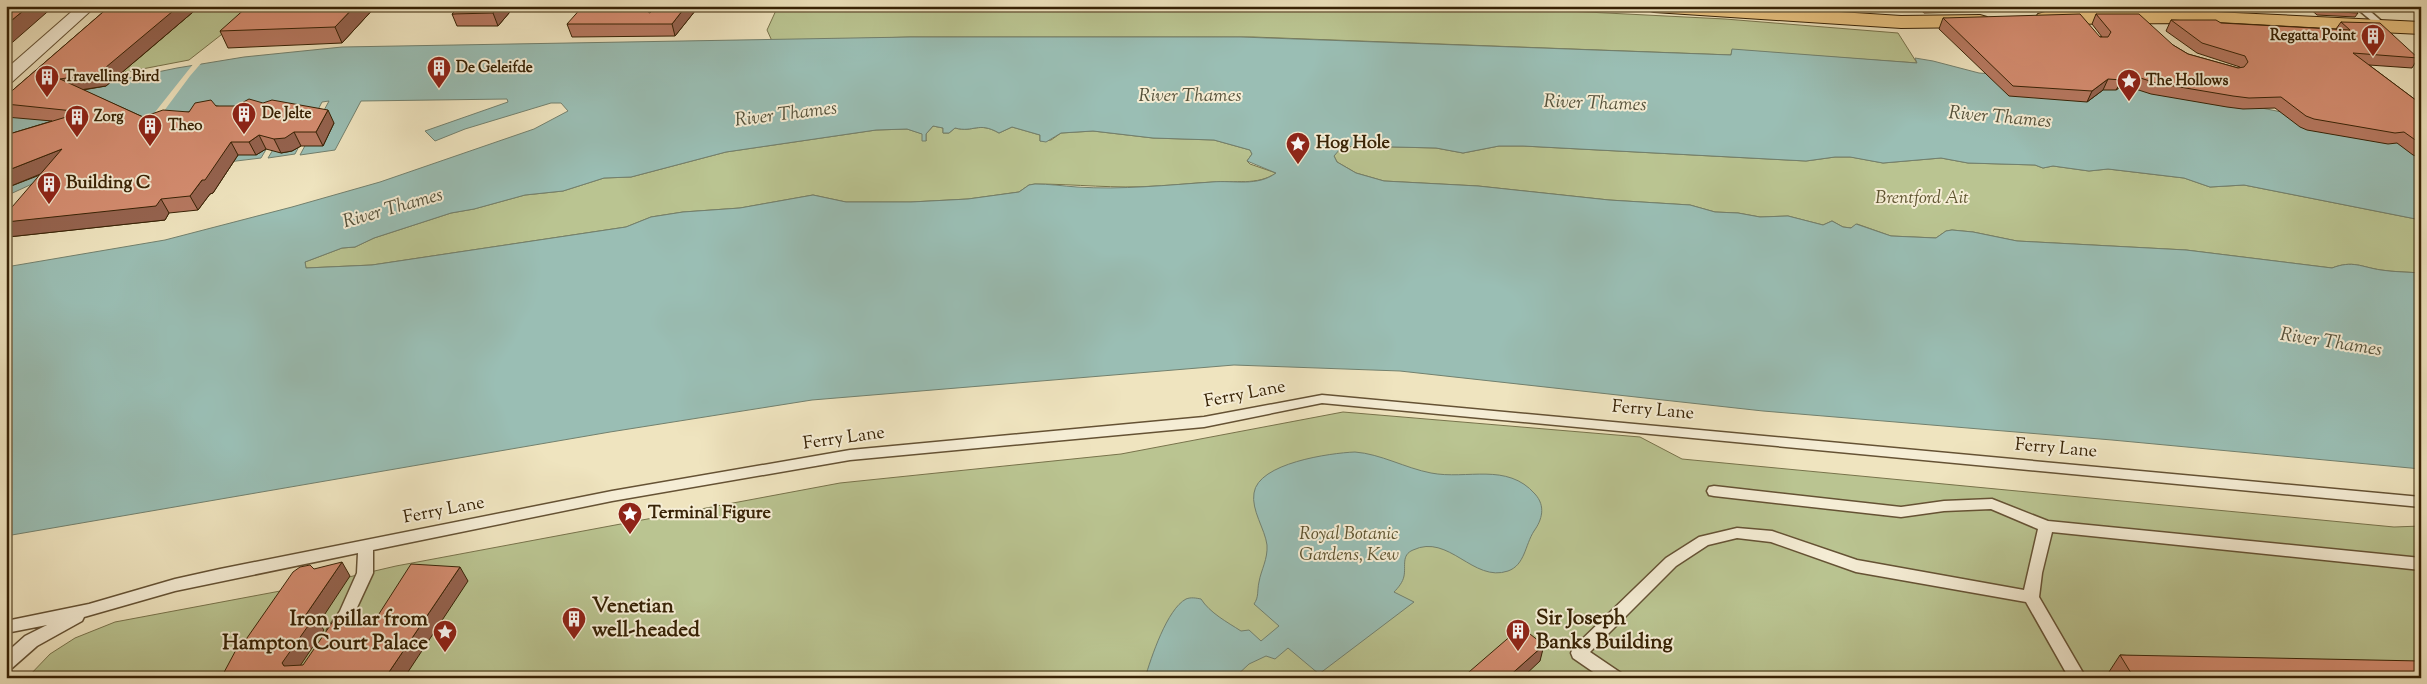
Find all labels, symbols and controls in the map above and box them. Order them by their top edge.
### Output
building icon: Regatta Point [2360,23,2386,57]
place label: Regatta Point [2270,26,2357,47]
building icon: De Geleifde [426,55,452,89]
place label: De Geleifde [456,58,533,79]
building icon: Travelling Bird [34,64,60,98]
place label: Travelling Bird [64,67,160,88]
place icon: The Hollows [2116,68,2142,102]
place label: The Hollows [2146,71,2229,92]
water label: River Thames [1139,83,1241,110]
water label: River Thames [1543,89,1647,119]
water label: River Thames [733,95,839,135]
water label: River Thames [1948,100,2052,136]
building icon: De Jelte [231,101,257,135]
building icon: Zorg [64,104,90,138]
place label: De Jelte [262,104,312,125]
place label: Zorg [94,107,124,128]
building icon: Theo [137,113,163,147]
place label: Theo [168,116,202,137]
place icon: Hog Hole [1285,131,1311,165]
place label: Hog Hole [1316,131,1391,157]
building icon: Building C [36,171,62,205]
place label: Building C [66,171,151,197]
water label: River Thames [340,182,446,236]
park label: Brentford Ait [1875,186,1969,212]
water label: River Thames [2278,322,2384,364]
street label: Ferry Lane [1202,374,1288,416]
street label: Ferry Lane [1611,394,1695,428]
street label: Ferry Lane [801,420,887,458]
street label: Ferry Lane [2014,432,2098,466]
street label: Ferry Lane [401,490,487,532]
place icon: Terminal Figure [617,501,643,535]
place label: Terminal Figure [648,501,772,527]
park label: Royal Botanic Gardens, Kew [1299,522,1399,569]
place label: Venetian well-headed [592,592,700,646]
place label: Sir Joseph Banks Building [1536,604,1673,658]
place label: Iron pillar from Hampton Court Palace [222,605,429,659]
building icon: Venetian well-headed [561,606,587,640]
building icon: Sir Joseph Banks Building [1505,618,1531,652]
place icon: Iron pillar from Hampton Court Palace [432,619,458,653]

